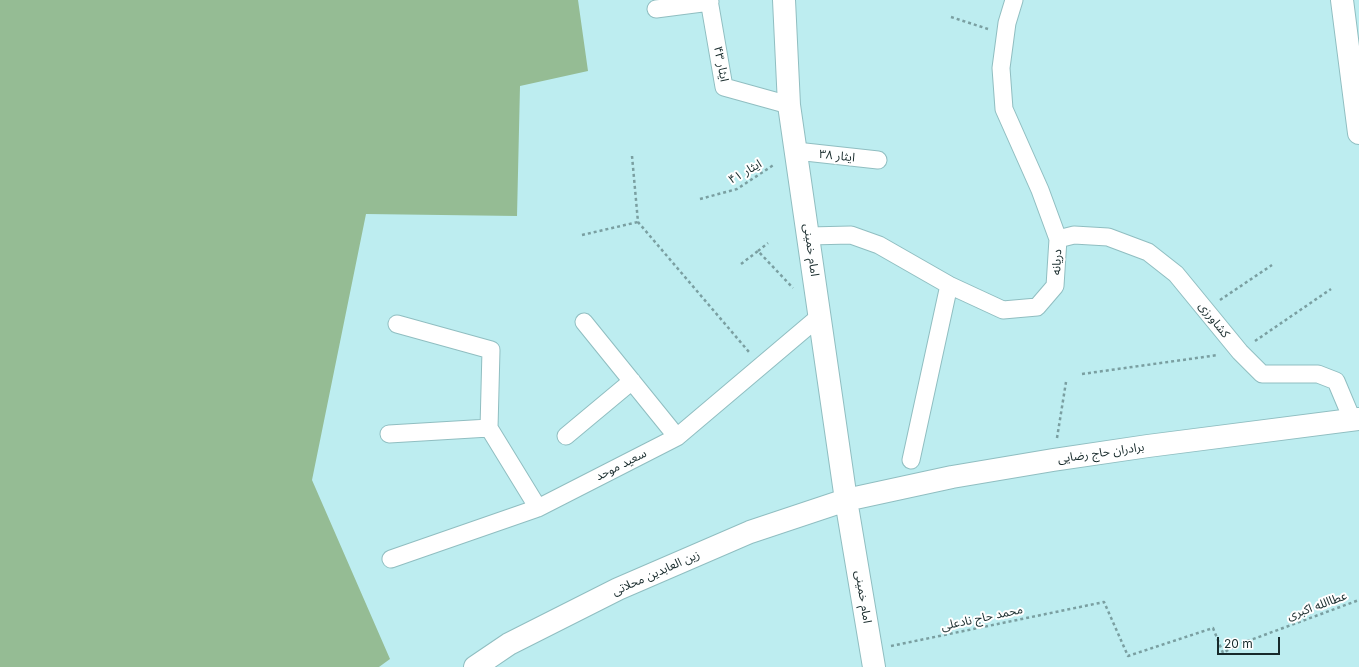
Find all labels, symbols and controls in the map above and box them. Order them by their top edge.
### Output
street label: ایثار ۴۳ [711,45,731,83]
street label: ایثار ۳۸ [818,147,856,165]
street label: ایثار ۴۱ [726,157,764,187]
street label: امام خمینی [800,223,822,277]
street label: دریانه [1049,249,1065,275]
street label: کشاورزی [1195,299,1233,341]
street label: برادران حاج رضایی [1057,440,1145,466]
street label: سعید موحد [593,446,649,484]
street label: زین العابدین محلاتی [610,547,702,599]
street label: امام خمینی [852,570,874,624]
street label: عطاالله اکبری [1285,589,1349,623]
street label: محمد حاج نادعلی [940,602,1024,634]
scale bar [1219,629,1282,655]
text: 20 m [1224,636,1253,651]

